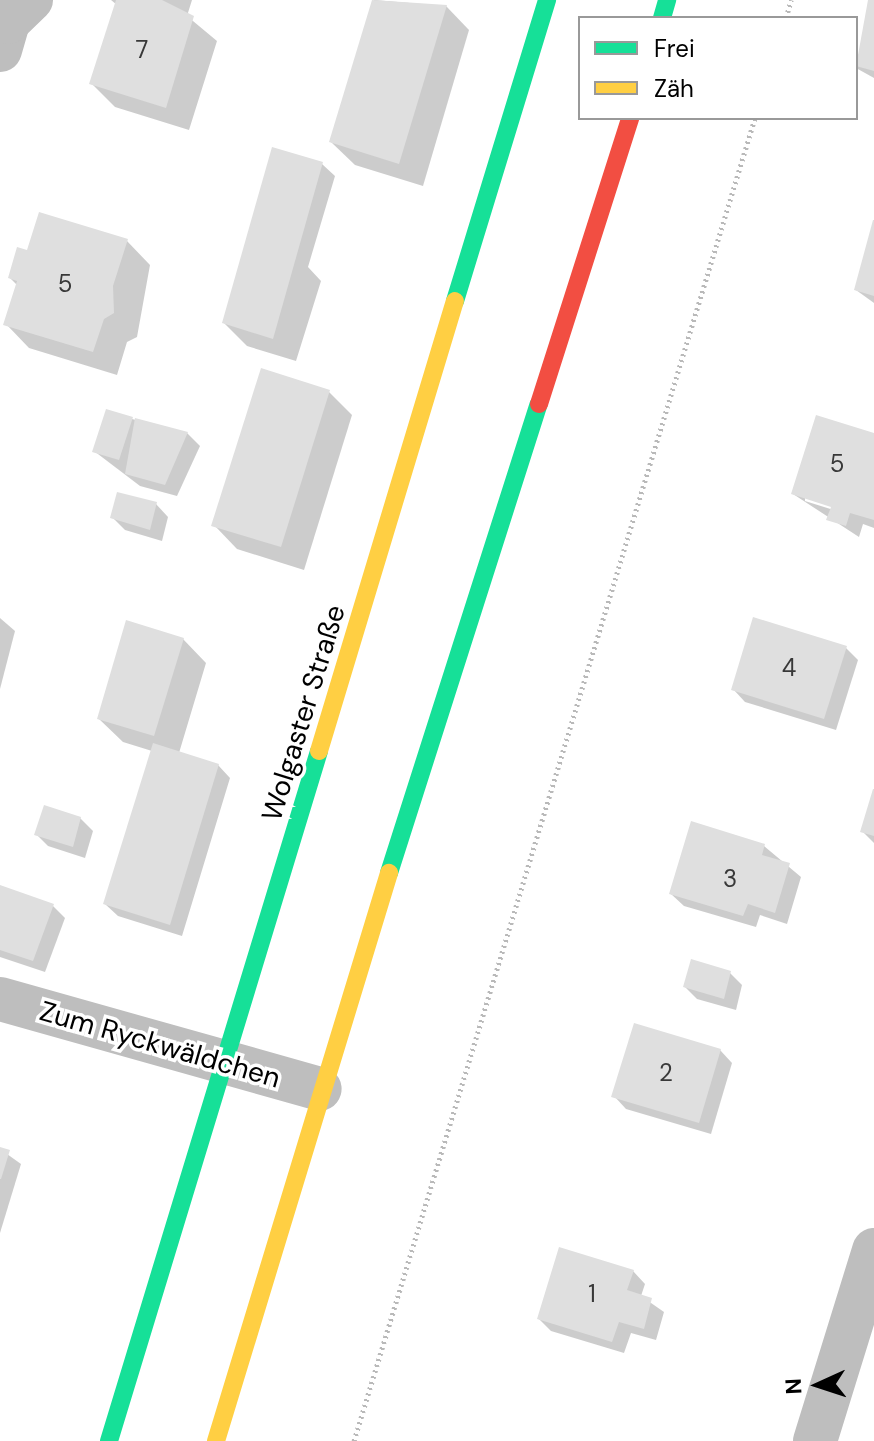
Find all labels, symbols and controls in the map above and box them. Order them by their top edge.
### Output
legend [578,16,858,120]
text: Frei [654,33,695,64]
house number: 7 [136,36,148,64]
text: Zäh [654,73,694,104]
house number: 5 [58,270,72,298]
house number: 5 [830,450,844,478]
street label: Wolgaster Straße [255,601,353,825]
house number: 4 [782,654,796,682]
house number: 3 [723,865,737,893]
street label: Zum Ryckwäldchen [36,995,284,1095]
house number: 2 [659,1059,673,1087]
house number: 1 [588,1280,596,1308]
north arrow [778,1345,858,1425]
text: N [779,1378,808,1395]

